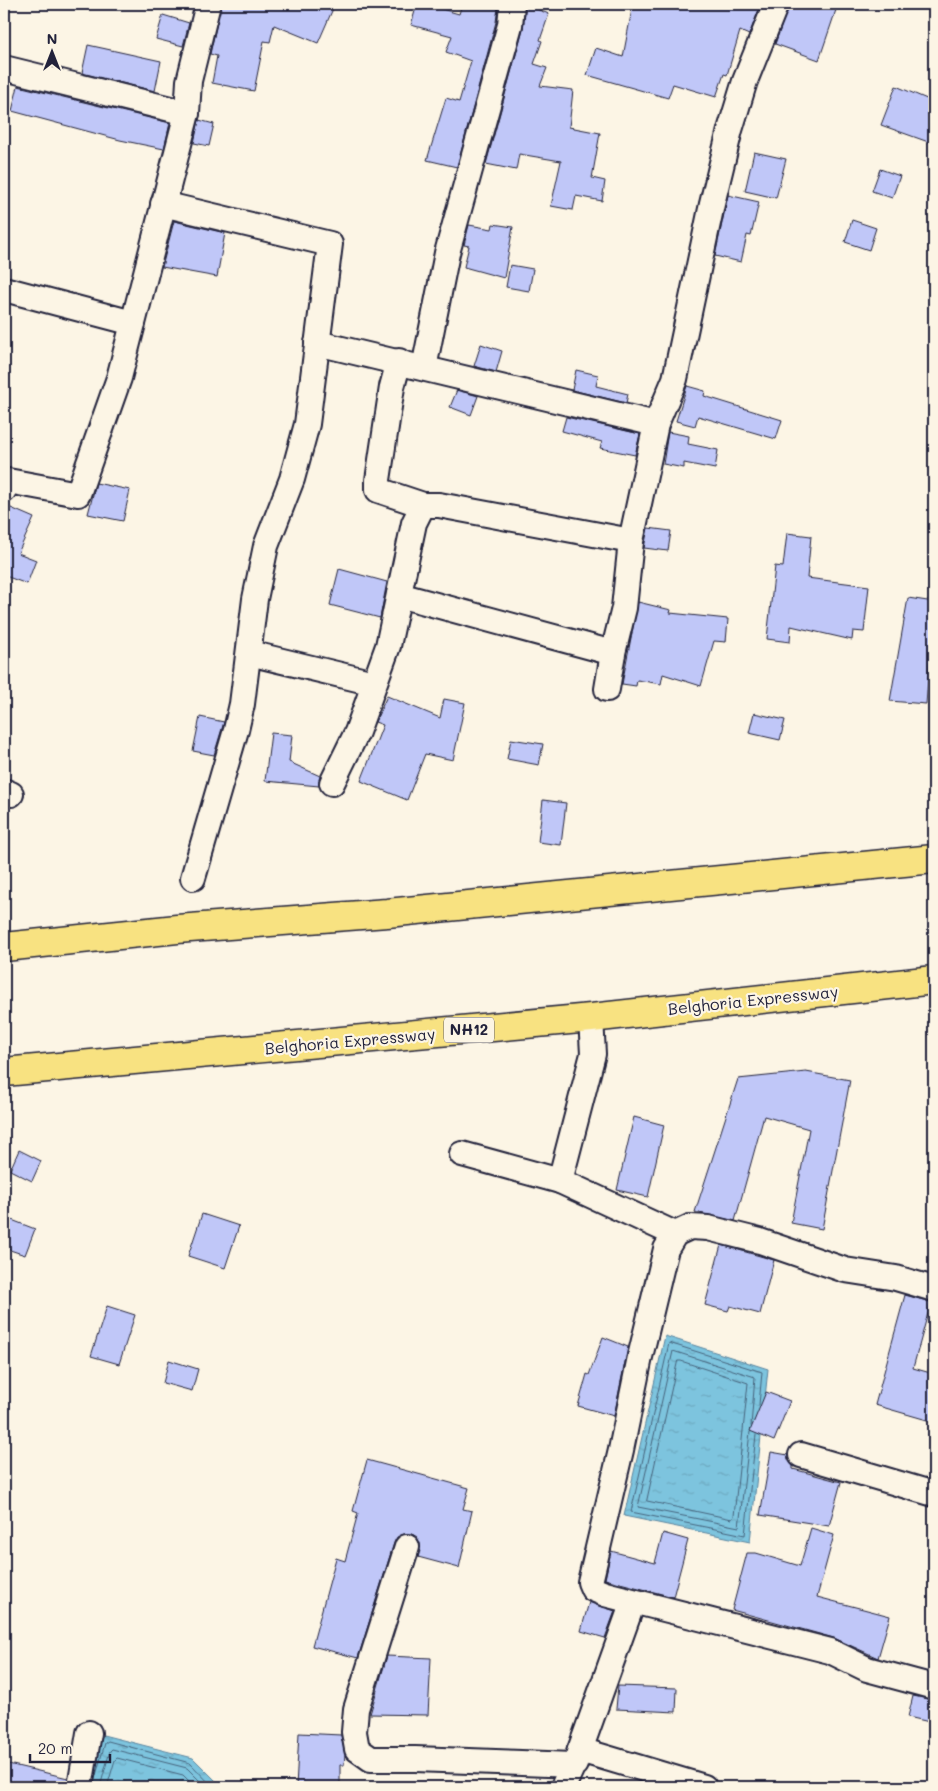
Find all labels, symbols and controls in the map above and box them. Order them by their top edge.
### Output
north arrow [28,28,78,78]
text: N [47,29,57,48]
street label: Belghoria Expressway [667,980,839,1019]
road number: NH12 [444,1018,494,1042]
street label: Belghoria Expressway [264,1023,436,1058]
scale bar [30,1731,110,1763]
text: 20 m [38,1738,72,1758]

